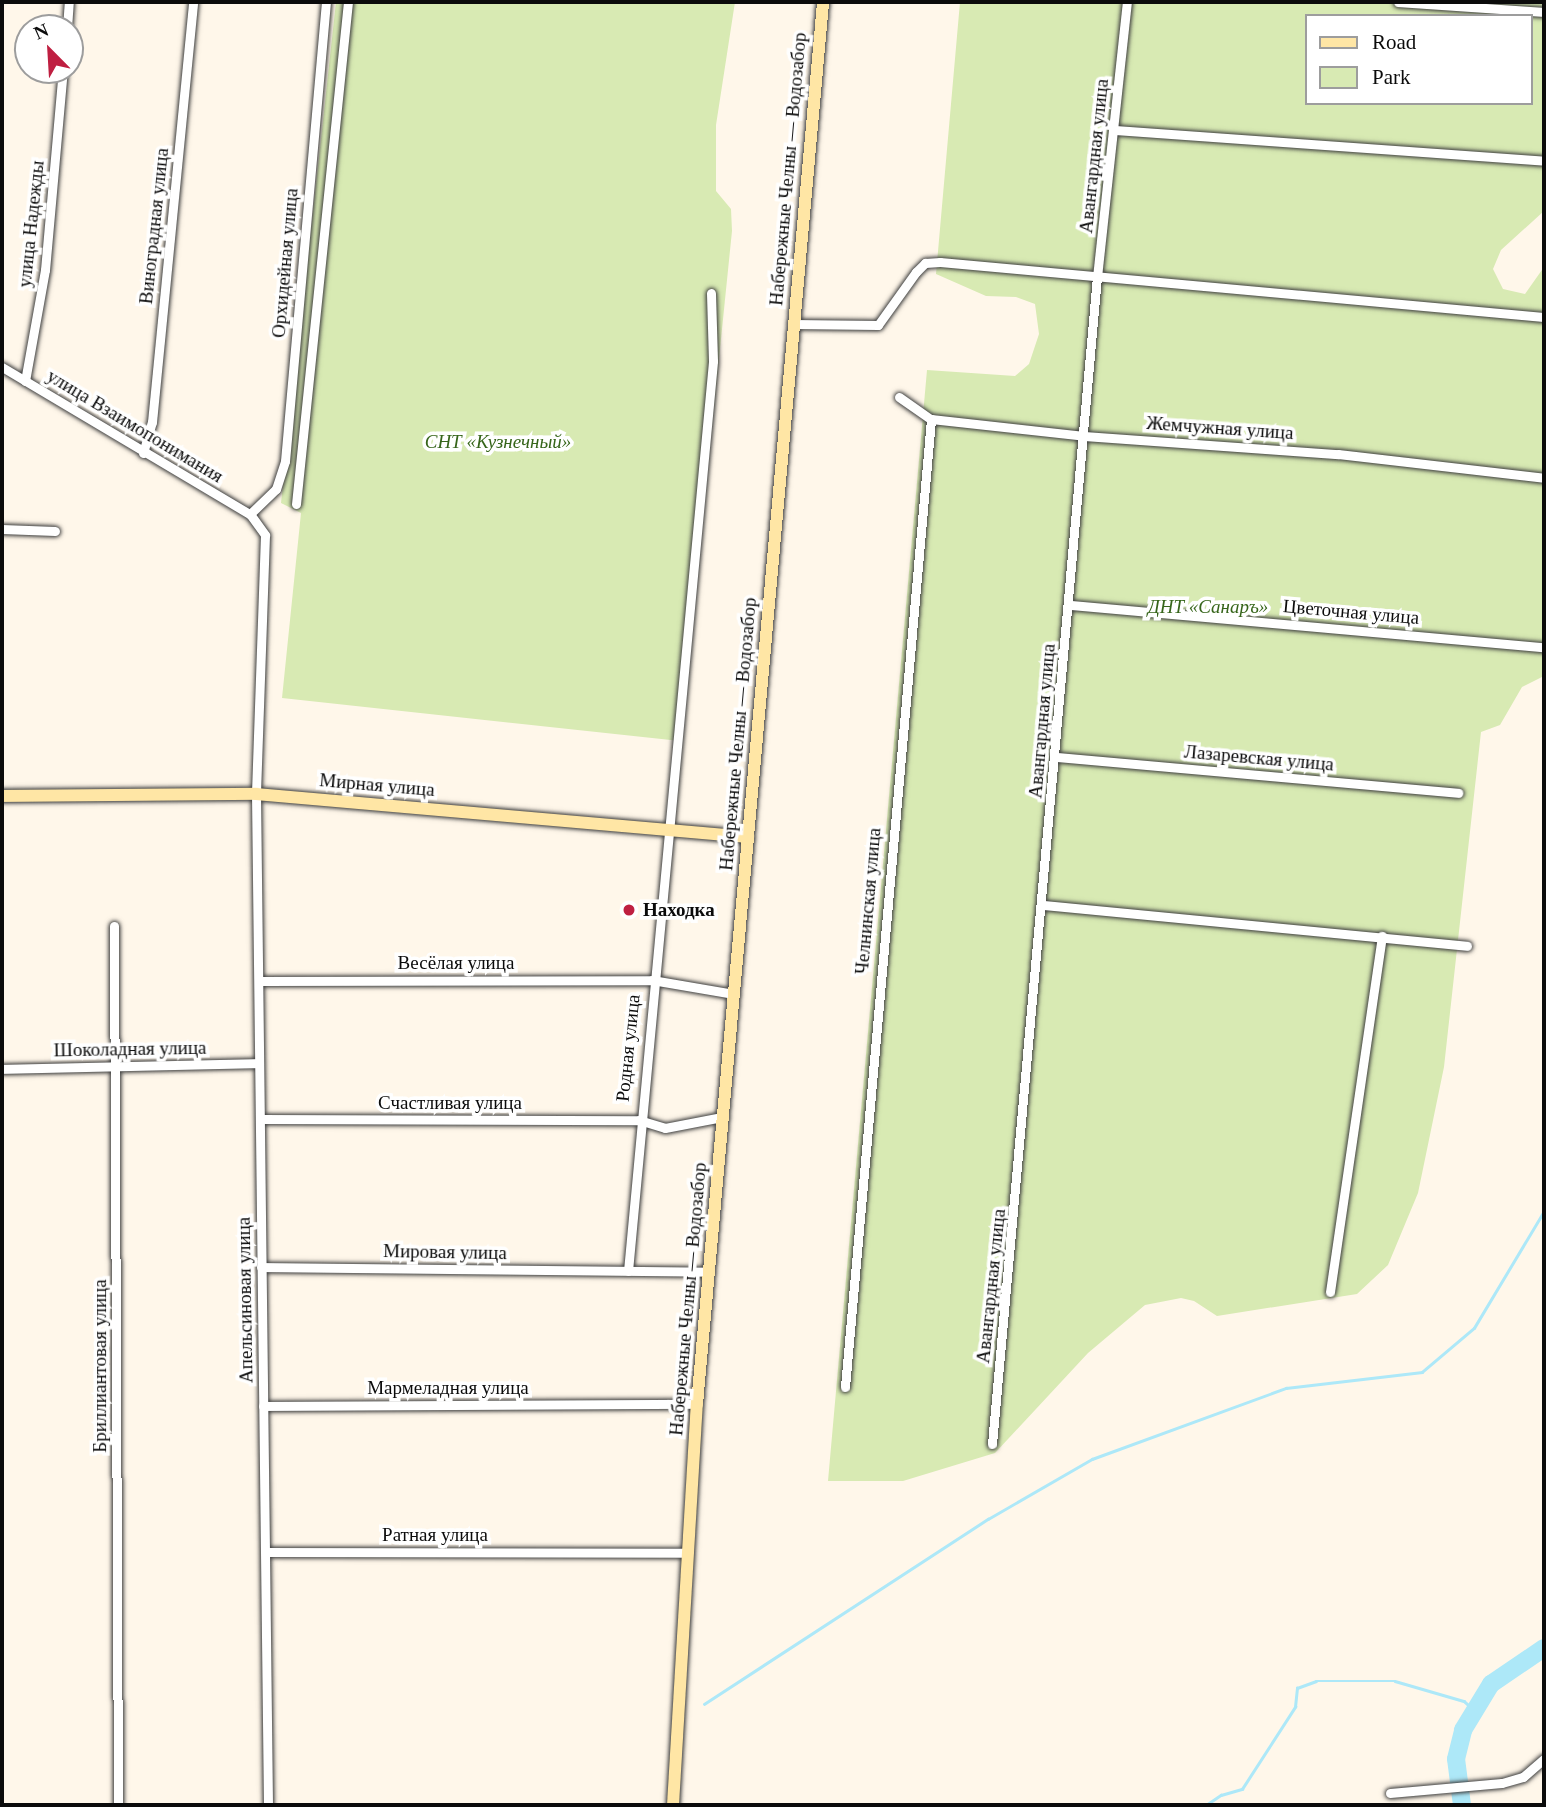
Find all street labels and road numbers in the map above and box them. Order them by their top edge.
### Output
street label: Набережные Челны — Водозабор [765,31,811,307]
street label: Авангардная улица [1075,78,1113,234]
street label: Виноградная улица [134,147,174,305]
street label: улица Надежды [13,159,49,289]
street label: Орхидейная улица [267,187,303,339]
street label: улица Взаимопонимания [43,364,227,488]
street label: Жемчужная улица [1146,411,1294,445]
street label: Цветочная улица [1282,595,1420,629]
street label: Набережные Челны — Водозабор [715,596,761,872]
street label: Авангардная улица [1024,643,1060,799]
street label: Лазаревская улица [1183,740,1335,776]
street label: Мирная улица [318,769,436,801]
street label: Челнинская улица [850,827,886,975]
street label: Весёлая улица [398,952,514,974]
street label: Родная улица [611,993,645,1103]
street label: Шоколадная улица [53,1036,207,1062]
street label: Счастливая улица [378,1092,522,1114]
street label: Набережные Челны — Водозабор [665,1161,711,1437]
street label: Авангардная улица [972,1208,1010,1364]
street label: Апельсиновая улица [232,1217,258,1383]
street label: Мировая улица [383,1240,507,1264]
street label: Бриллиантовая улица [89,1279,111,1453]
street label: Мармеладная улица [367,1377,529,1399]
street label: Ратная улица [382,1524,488,1546]

